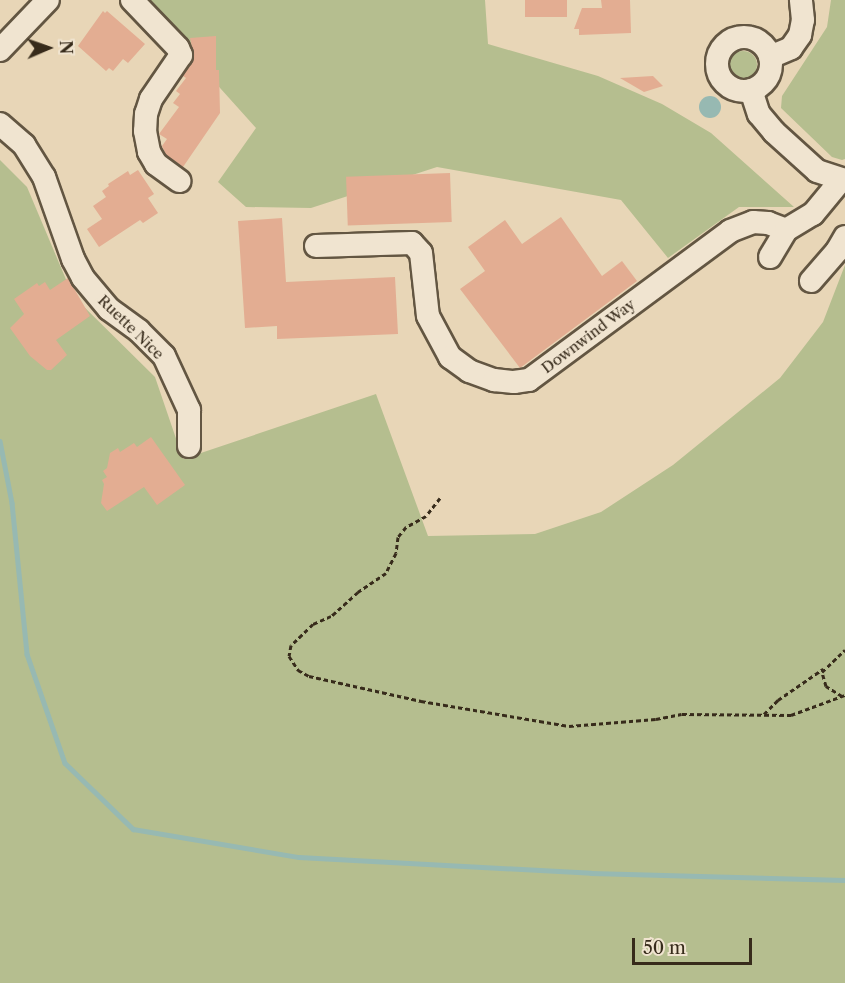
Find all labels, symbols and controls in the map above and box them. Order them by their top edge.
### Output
north arrow [18,18,78,78]
text: N [56,40,76,55]
street label: Ruette Nice [94,291,168,363]
street label: Downwind Way [538,295,638,377]
scale bar [635,926,755,964]
text: 50 m [643,937,686,959]

